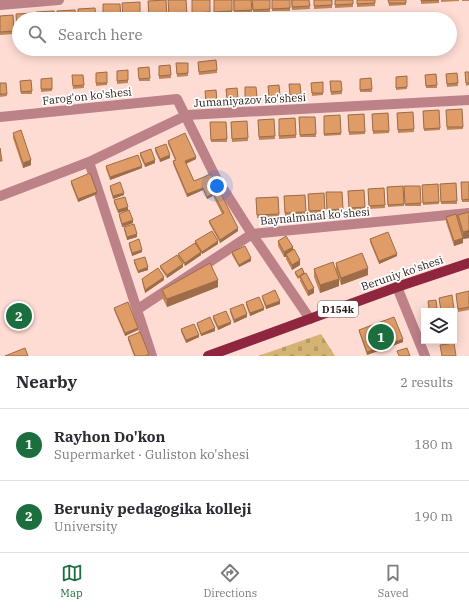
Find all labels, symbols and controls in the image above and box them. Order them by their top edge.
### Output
search box [12,12,457,56]
icon: search [26,23,48,45]
text: Search here [58,25,143,44]
street label: Farog'on ko'shesi [42,84,133,108]
street label: Jumaniyazov ko'shesi [194,90,307,110]
your location [207,176,227,196]
street label: Baynalminal ko'shesi [260,204,371,228]
street label: Beruniy ko'shesi [359,252,445,294]
pin: 2 [6,301,32,331]
road number: D154k [318,301,358,317]
map controls [421,308,457,344]
button: layers [421,308,457,344]
pin: 1 [368,322,394,352]
text: Nearby [16,371,77,393]
text: 2 results [400,374,453,391]
text: Rayhon Do'kon [54,427,165,446]
text: 1 [25,436,33,453]
text: 180 m [414,436,453,453]
text: Supermarket · Guliston ko'shesi [54,446,249,463]
text: Beruniy pedagogika kolleji [54,499,252,518]
text: 2 [25,508,33,525]
text: 190 m [414,508,453,525]
text: University [54,518,117,535]
tab: Map [60,562,83,600]
tab: Directions [203,562,257,600]
tab: Saved [378,562,409,600]

